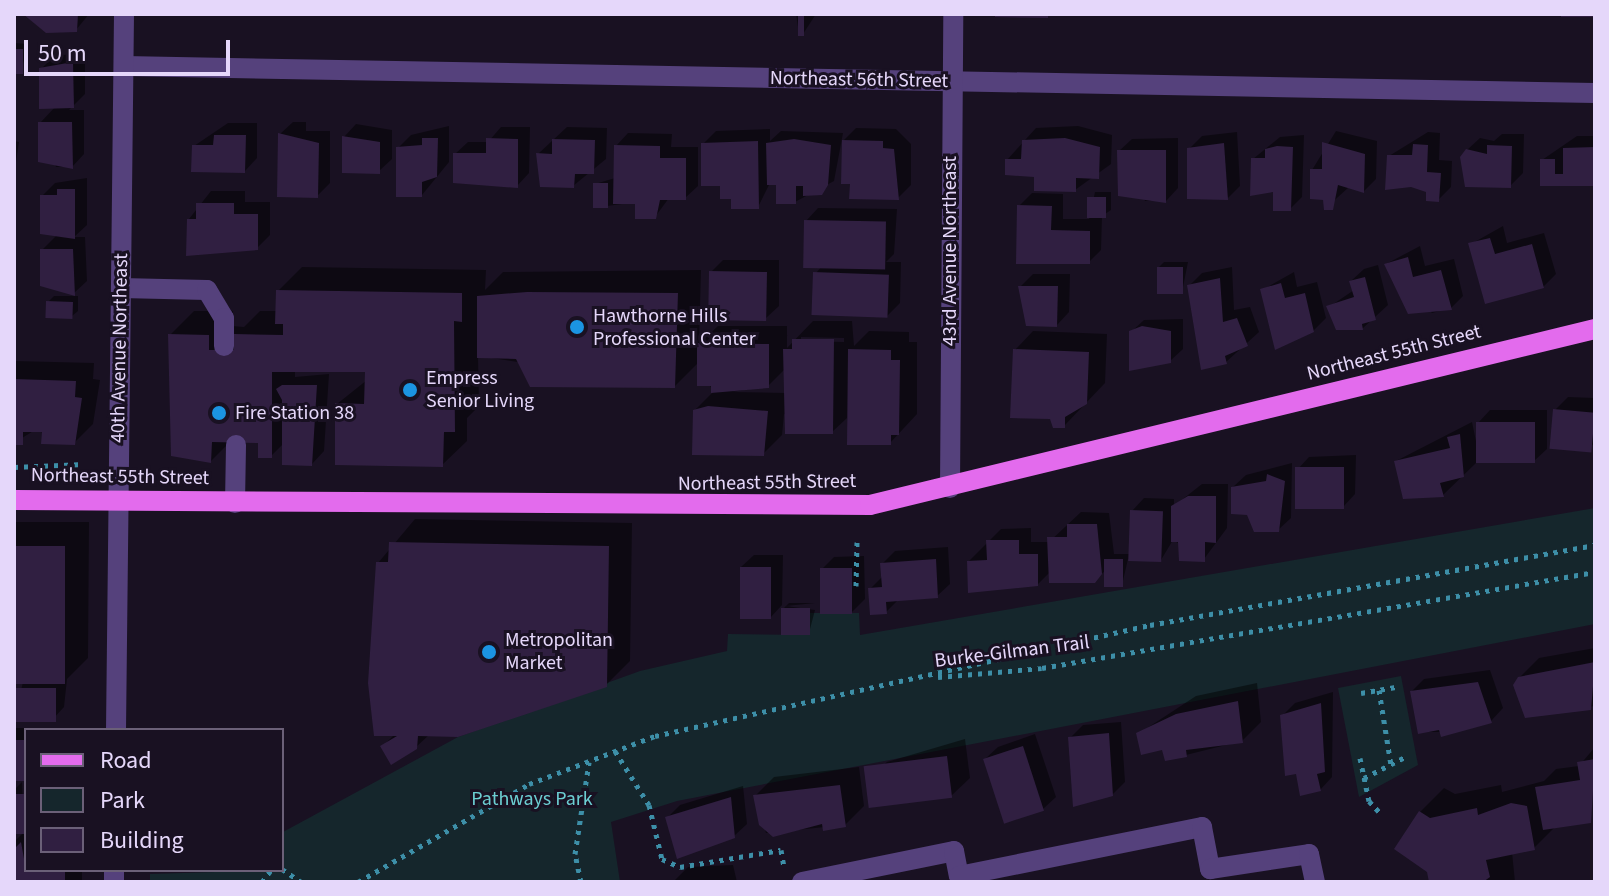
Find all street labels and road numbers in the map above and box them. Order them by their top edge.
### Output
street label: Northeast 56th Street [770,66,948,94]
street label: 43rd Avenue Northeast [938,156,962,346]
street label: 40th Avenue Northeast [106,253,134,443]
street label: Northeast 55th Street [1305,320,1483,386]
street label: Northeast 55th Street [31,463,209,491]
street label: Northeast 55th Street [678,469,856,497]
street label: Burke-Gilman Trail [933,631,1091,673]

